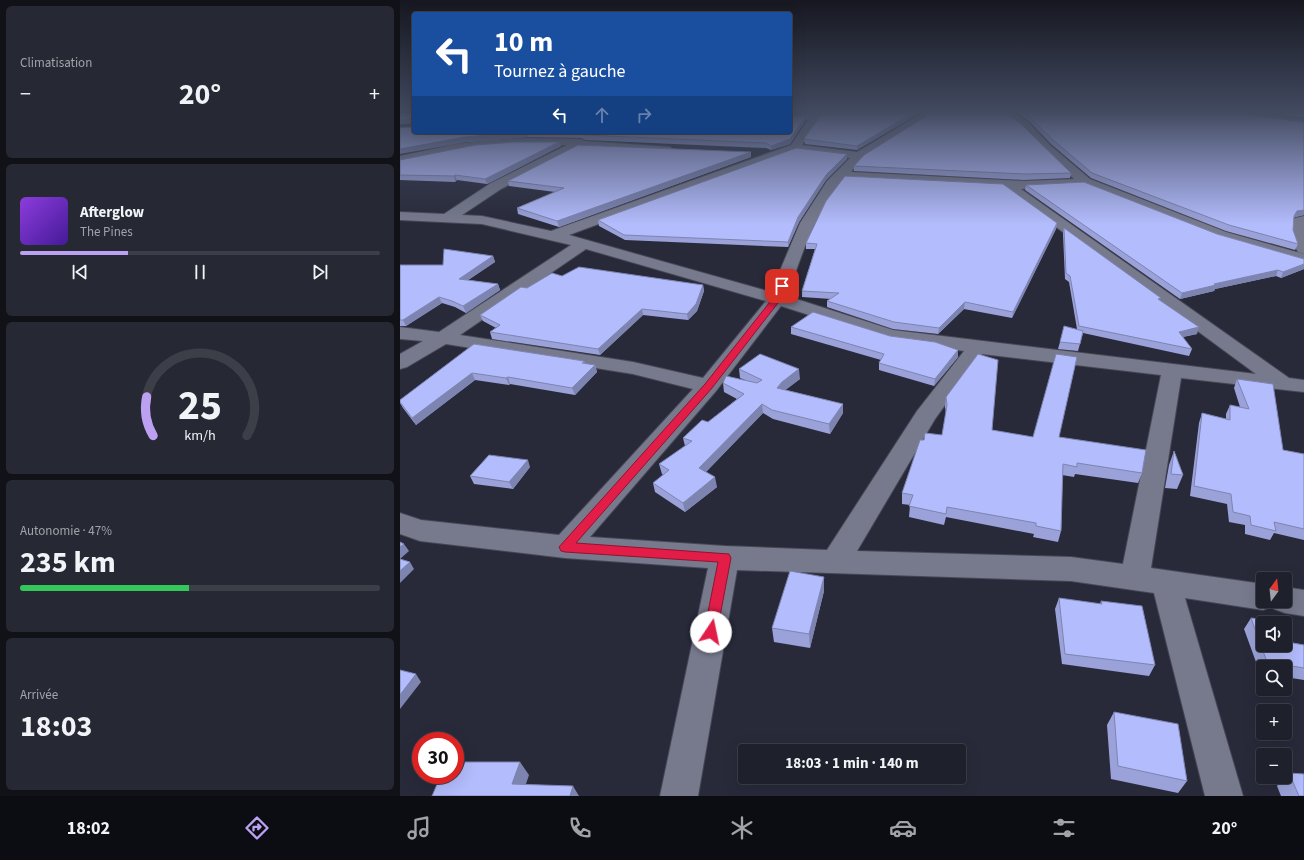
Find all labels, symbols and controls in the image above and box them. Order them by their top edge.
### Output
text: 10 m [494,22,553,62]
icon: left [428,28,480,80]
text: Climatisation [20,54,92,72]
text: Tournez à gauche [494,59,626,84]
text: 20° [179,73,221,116]
text: − [20,78,31,110]
text: + [369,78,380,110]
icon: left [549,104,571,126]
icon: ahead [591,104,613,126]
icon: right [633,104,655,126]
text: Afterglow [80,202,144,223]
text: The Pines [80,223,133,241]
icon: previous [69,261,91,283]
icon: pause [189,261,211,283]
icon: next [309,261,331,283]
pin [765,269,799,303]
icon: arrive [771,275,793,297]
text: 25 [178,376,222,436]
text: km/h [184,425,216,446]
text: Autonomie · 47% [20,522,112,540]
text: 235 km [20,541,116,584]
north arrow [1256,572,1292,608]
map controls [1256,572,1292,784]
position arrow [690,611,732,653]
button: sound [1256,616,1292,652]
button: search [1256,660,1292,696]
text: Arrivée [20,686,58,704]
button: + [1256,704,1292,740]
text: 18:03 [20,705,92,748]
speed limit sign: 30 [412,732,464,784]
button: − [1256,748,1292,784]
text: 18:03 · 1 min · 140 m [785,753,919,774]
icon: directions [243,814,271,842]
icon: music [405,814,433,842]
icon: phone [566,814,594,842]
icon: climate [728,814,756,842]
icon: car [889,814,917,842]
icon: filters [1050,814,1078,842]
text: 18:02 [67,816,110,841]
text: 20° [1212,816,1237,841]

